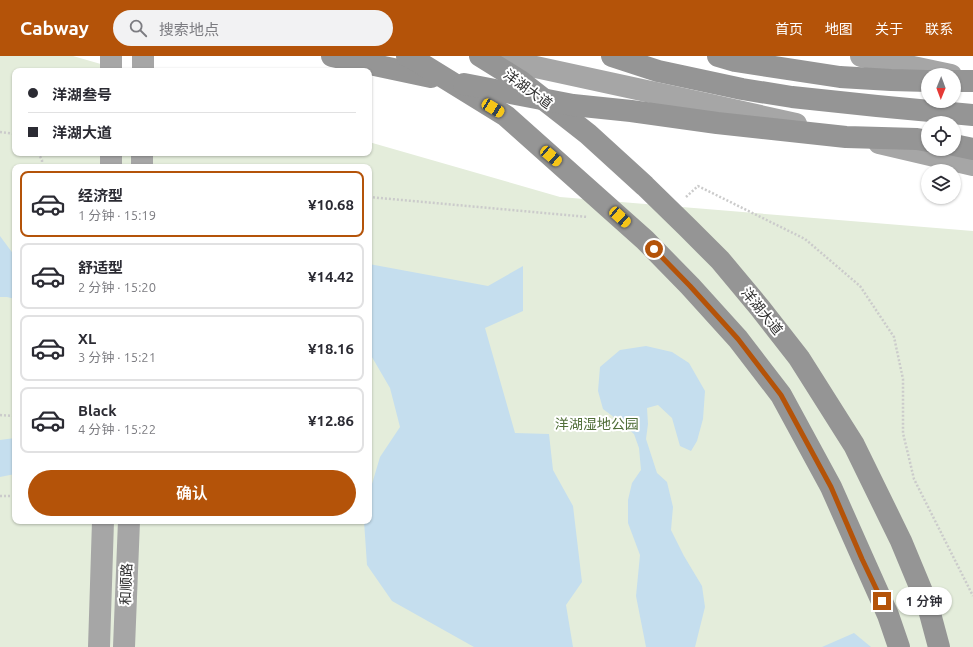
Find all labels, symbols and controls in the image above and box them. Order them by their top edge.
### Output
search box [113,10,393,46]
text: Cabway [20,17,89,39]
icon: search [127,17,149,39]
text: 搜索地点 [159,21,219,38]
text: 首页 [775,21,803,37]
text: 地图 [825,21,853,37]
text: 关于 [875,21,903,37]
text: 联系 [925,21,953,37]
street label: 洋湖大道 [501,66,555,112]
north arrow [921,68,961,108]
map controls [921,68,961,204]
text: 洋湖叁号 [52,86,112,103]
car [480,97,506,119]
button: locate [921,116,961,156]
text: 洋湖大道 [52,124,112,141]
car [538,144,564,168]
button: layers [921,164,961,204]
icon: car [30,186,66,222]
text: 经济型 [78,187,123,204]
text: ¥10.68 [308,196,354,213]
car [607,205,633,229]
text: 1 分钟 · 15:19 [78,208,156,222]
route start [645,240,663,258]
icon: car [30,258,66,294]
text: 舒适型 [78,259,123,276]
text: ¥14.42 [308,268,354,285]
text: 2 分钟 · 15:20 [78,280,156,294]
street label: 洋湖大道 [738,284,786,338]
icon: car [30,330,66,366]
text: XL [78,330,96,347]
text: ¥18.16 [308,340,354,357]
text: 3 分钟 · 15:21 [78,350,156,364]
icon: car [30,402,66,438]
text: Black [78,402,117,419]
text: ¥12.86 [308,412,354,429]
park label: 洋湖湿地公园 [555,416,639,432]
text: 4 分钟 · 15:22 [78,422,156,436]
button: 确认 [28,470,356,516]
street label: 和顺路 [117,563,135,605]
callout: 1 分钟 [896,587,952,615]
route end [873,592,891,610]
text: 1 分钟 [906,594,942,608]

